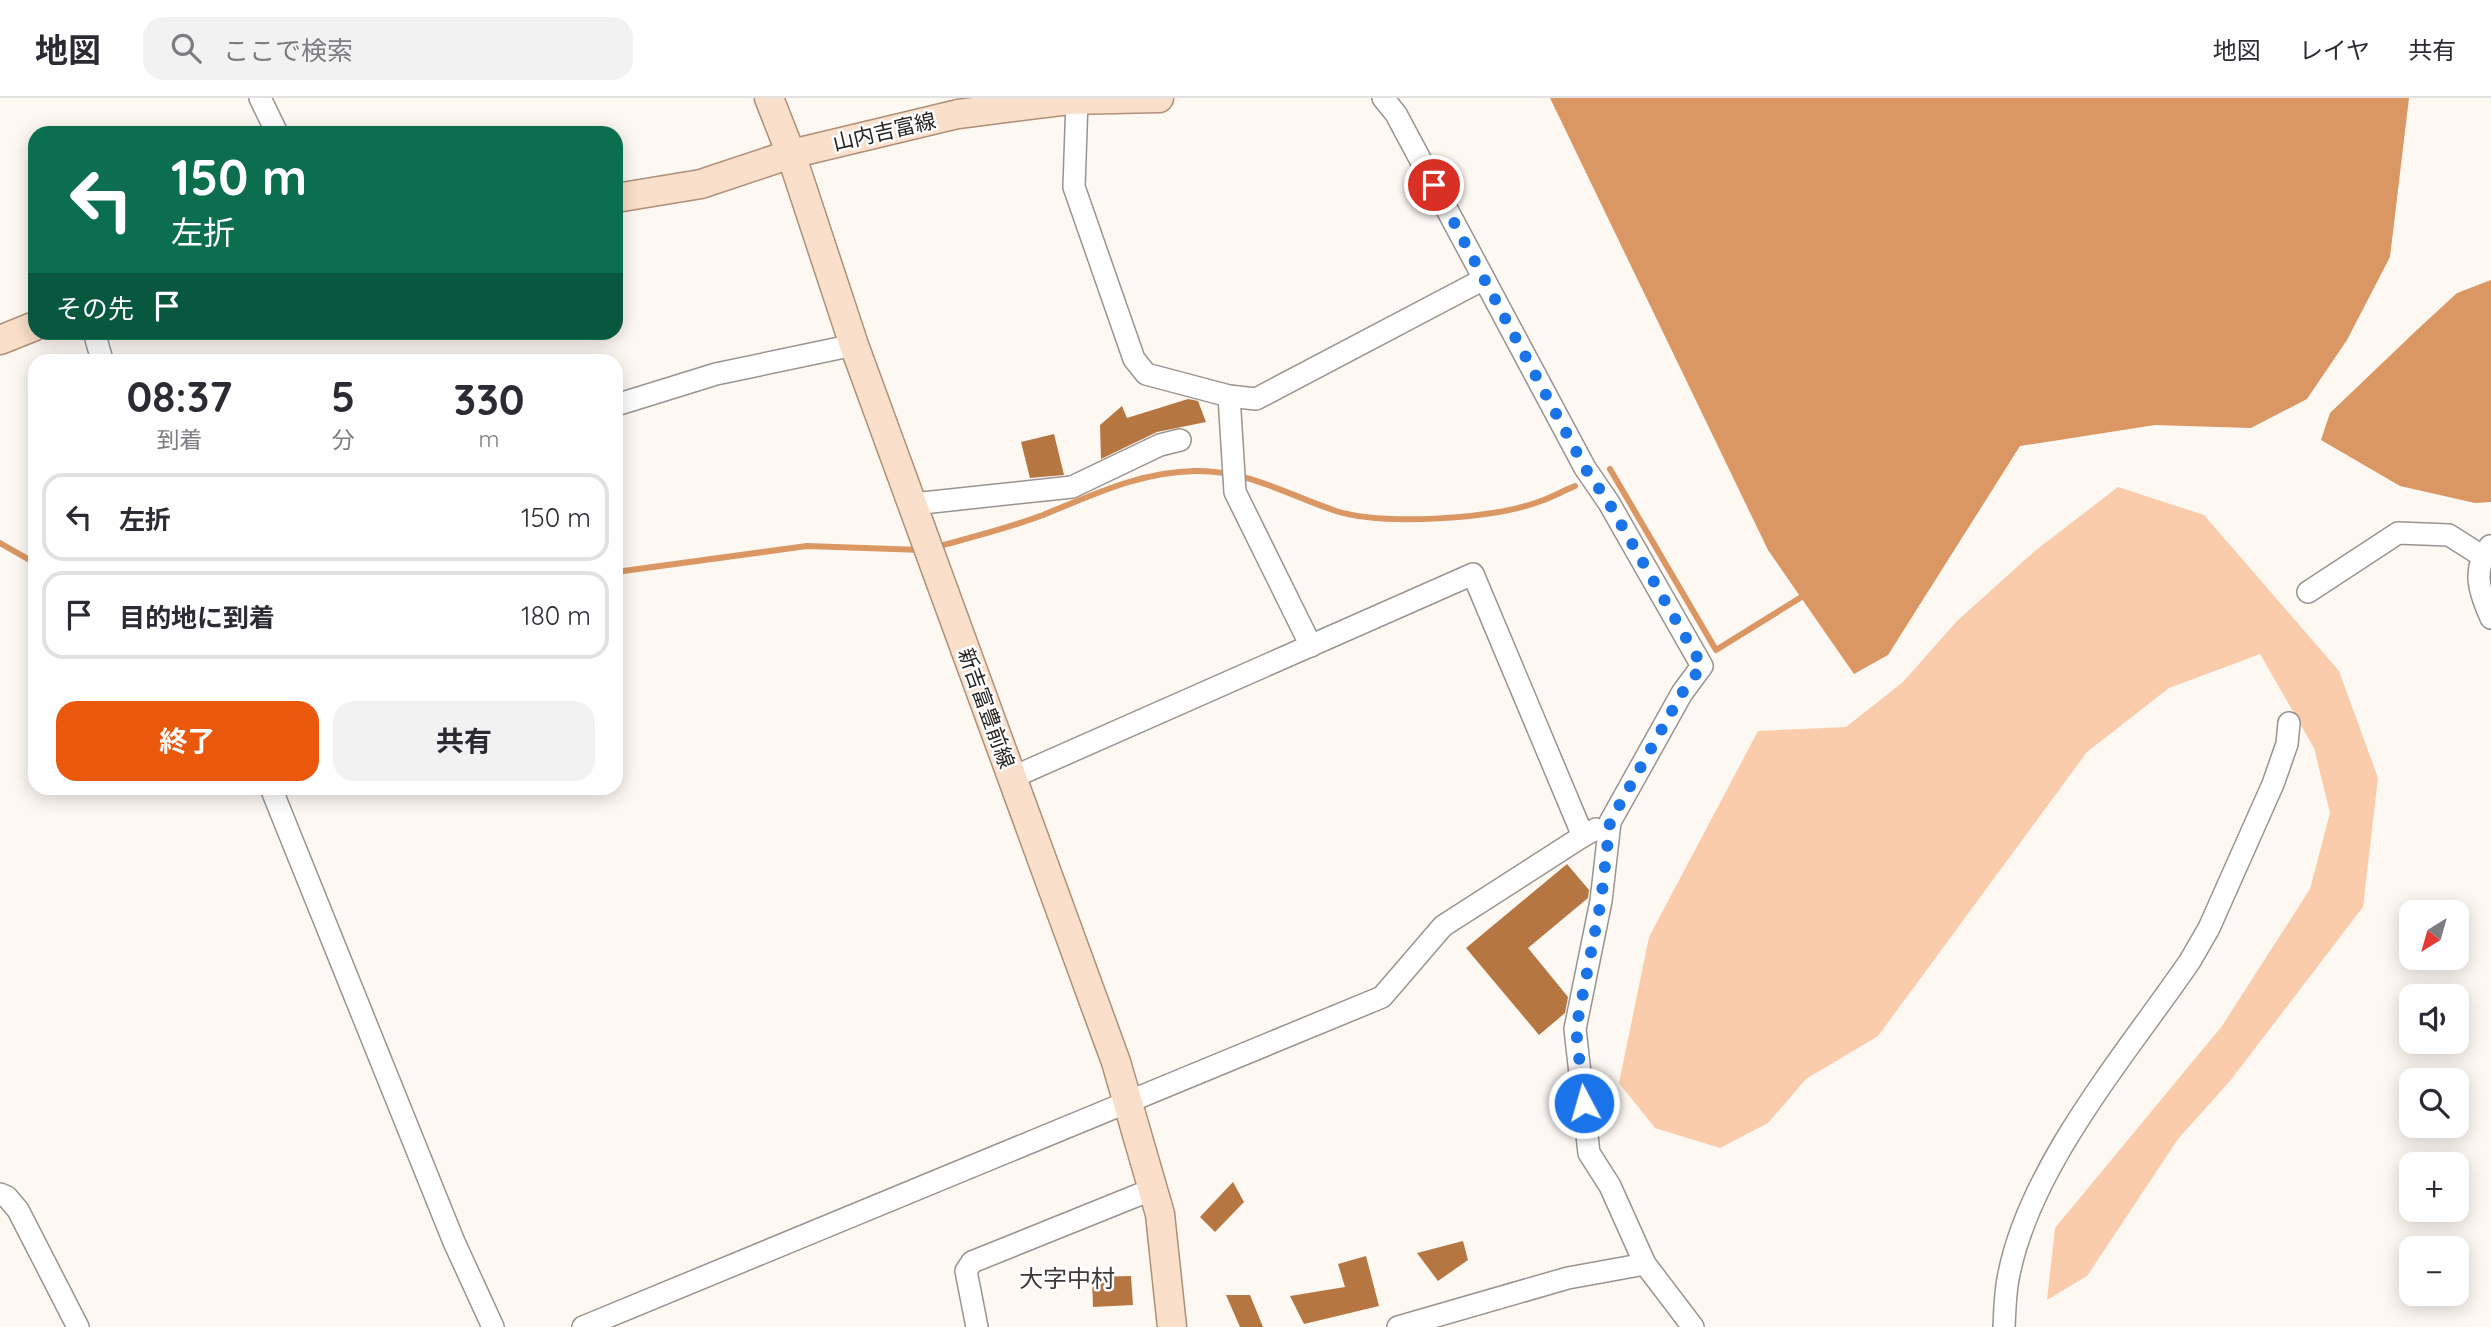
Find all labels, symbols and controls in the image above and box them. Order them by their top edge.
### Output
search box [143,17,633,80]
text: 地図 [35,29,101,70]
icon: search [167,29,205,67]
text: ここで検索 [223,34,353,67]
text: 地図 [2213,35,2261,65]
text: レイヤ [2299,35,2370,65]
text: 共有 [2408,35,2456,65]
street label: 山内吉富線 [830,107,938,155]
text: 150 m [171,146,307,207]
icon: left [56,154,147,245]
pin [1404,155,1464,215]
icon: arrive [1415,166,1453,204]
text: 左折 [171,212,235,252]
icon: arrive [148,287,186,325]
text: その先 [56,292,134,325]
text: 08:37 [127,370,232,423]
text: 5 [331,370,355,423]
text: 330 [454,373,525,426]
text: m [479,424,500,453]
text: 到着 [156,425,202,454]
text: 分 [331,425,354,454]
icon: left [60,498,98,536]
text: 150 m [521,501,591,534]
text: 左折 [119,503,171,536]
icon: arrive [60,596,98,634]
text: 180 m [521,599,591,632]
text: 目的地に到着 [119,601,275,634]
street label: 新吉富豊前線 [953,644,1021,772]
button: 終了 [56,701,319,781]
button: 共有 [333,701,595,781]
north arrow [2399,900,2469,970]
map controls [2399,900,2469,1306]
button: sound [2399,984,2469,1054]
position arrow [1547,1066,1621,1140]
button: search [2399,1068,2469,1138]
button: + [2399,1152,2469,1222]
button: − [2399,1236,2469,1306]
district label: 大字中村 [1019,1263,1115,1293]

